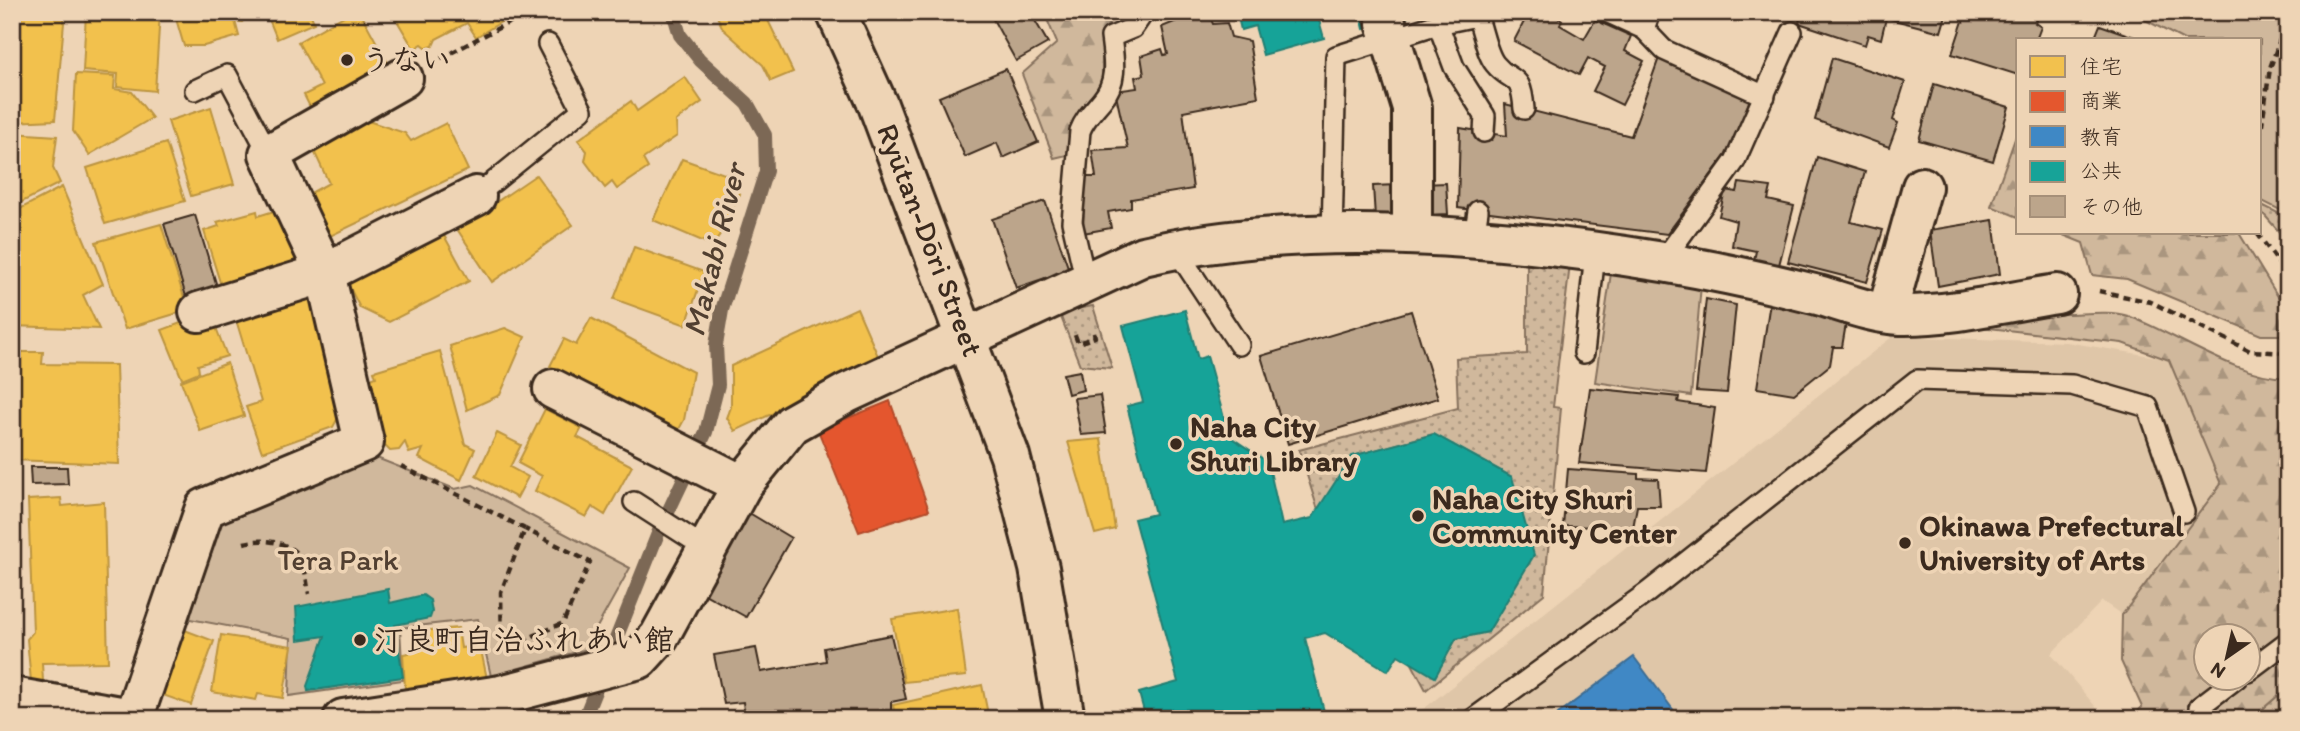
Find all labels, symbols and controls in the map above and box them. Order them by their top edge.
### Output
legend [2016,38,2262,234]
place label: うない [361,41,451,78]
marker: うない [339,52,355,68]
text: 住宅 [2080,54,2122,79]
text: 商業 [2080,88,2122,113]
street label: Ryūtan-Dōri Street [869,118,992,361]
text: 教育 [2080,124,2122,149]
water label: Makabi River [674,157,755,340]
text: 公共 [2080,158,2122,183]
text: その他 [2080,194,2143,219]
place label: Naha City Shuri Library [1190,408,1358,479]
marker: Naha City Shuri Library [1168,436,1184,452]
place label: Naha City Shuri Community Center [1432,480,1677,551]
place label: Okinawa Prefectural University of Arts [1919,507,2184,578]
marker: Naha City Shuri Community Center [1410,508,1426,524]
marker: Okinawa Prefectural University of Arts [1897,535,1913,551]
park label: Tera Park [277,541,399,578]
place label: 汀良町自治ふれあい館 [374,621,674,658]
north arrow [2192,622,2262,692]
marker: 汀良町自治ふれあい館 [352,632,368,648]
text: N [2206,658,2230,684]

